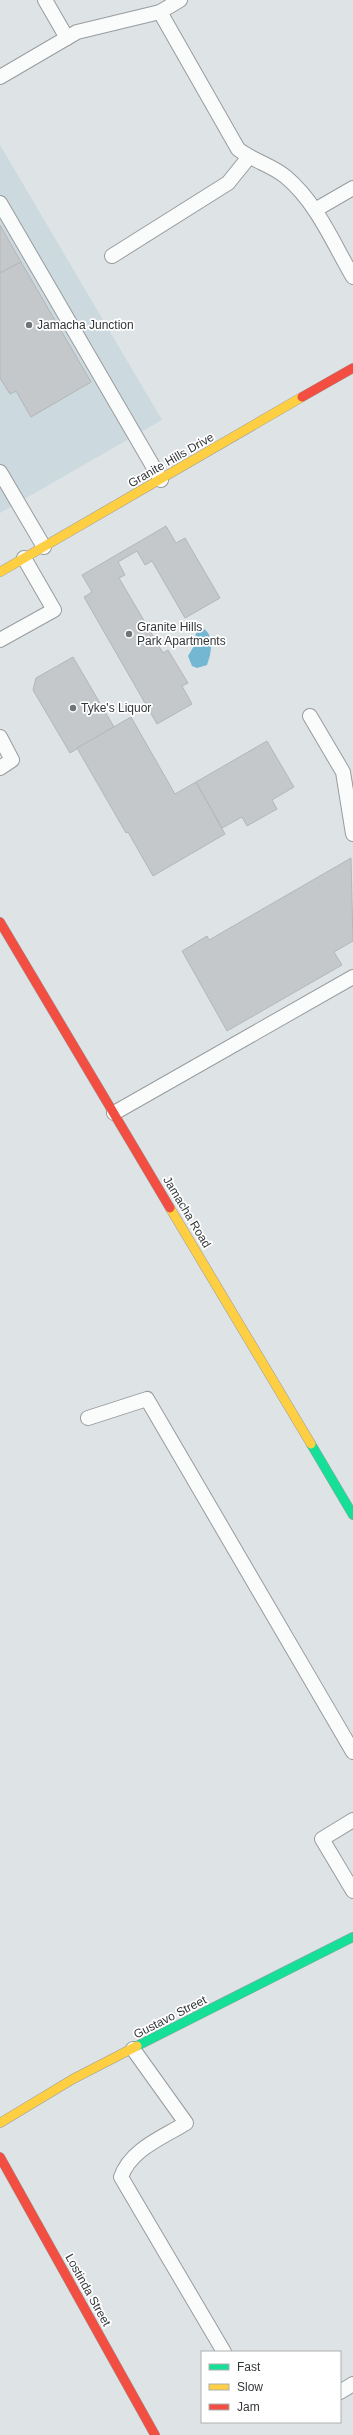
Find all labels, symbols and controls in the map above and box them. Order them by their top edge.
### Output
place label: Jamacha Junction [37,318,134,332]
marker: Jamacha Junction [24,320,34,330]
street label: Granite Hills Drive [126,430,217,490]
place label: Granite Hills Park Apartments [137,620,226,648]
marker: Granite Hills Park Apartments [124,629,134,639]
place label: Tyke's Liquor [81,701,151,715]
marker: Tyke's Liquor [68,703,78,713]
street label: Jamacha Road [160,1174,214,1250]
street label: Gustavo Street [131,1992,209,2041]
street label: Lostinda Street [62,2251,114,2329]
legend [201,2351,341,2423]
text: Fast [237,2360,261,2374]
text: Slow [237,2380,263,2394]
text: Jam [237,2400,260,2414]

